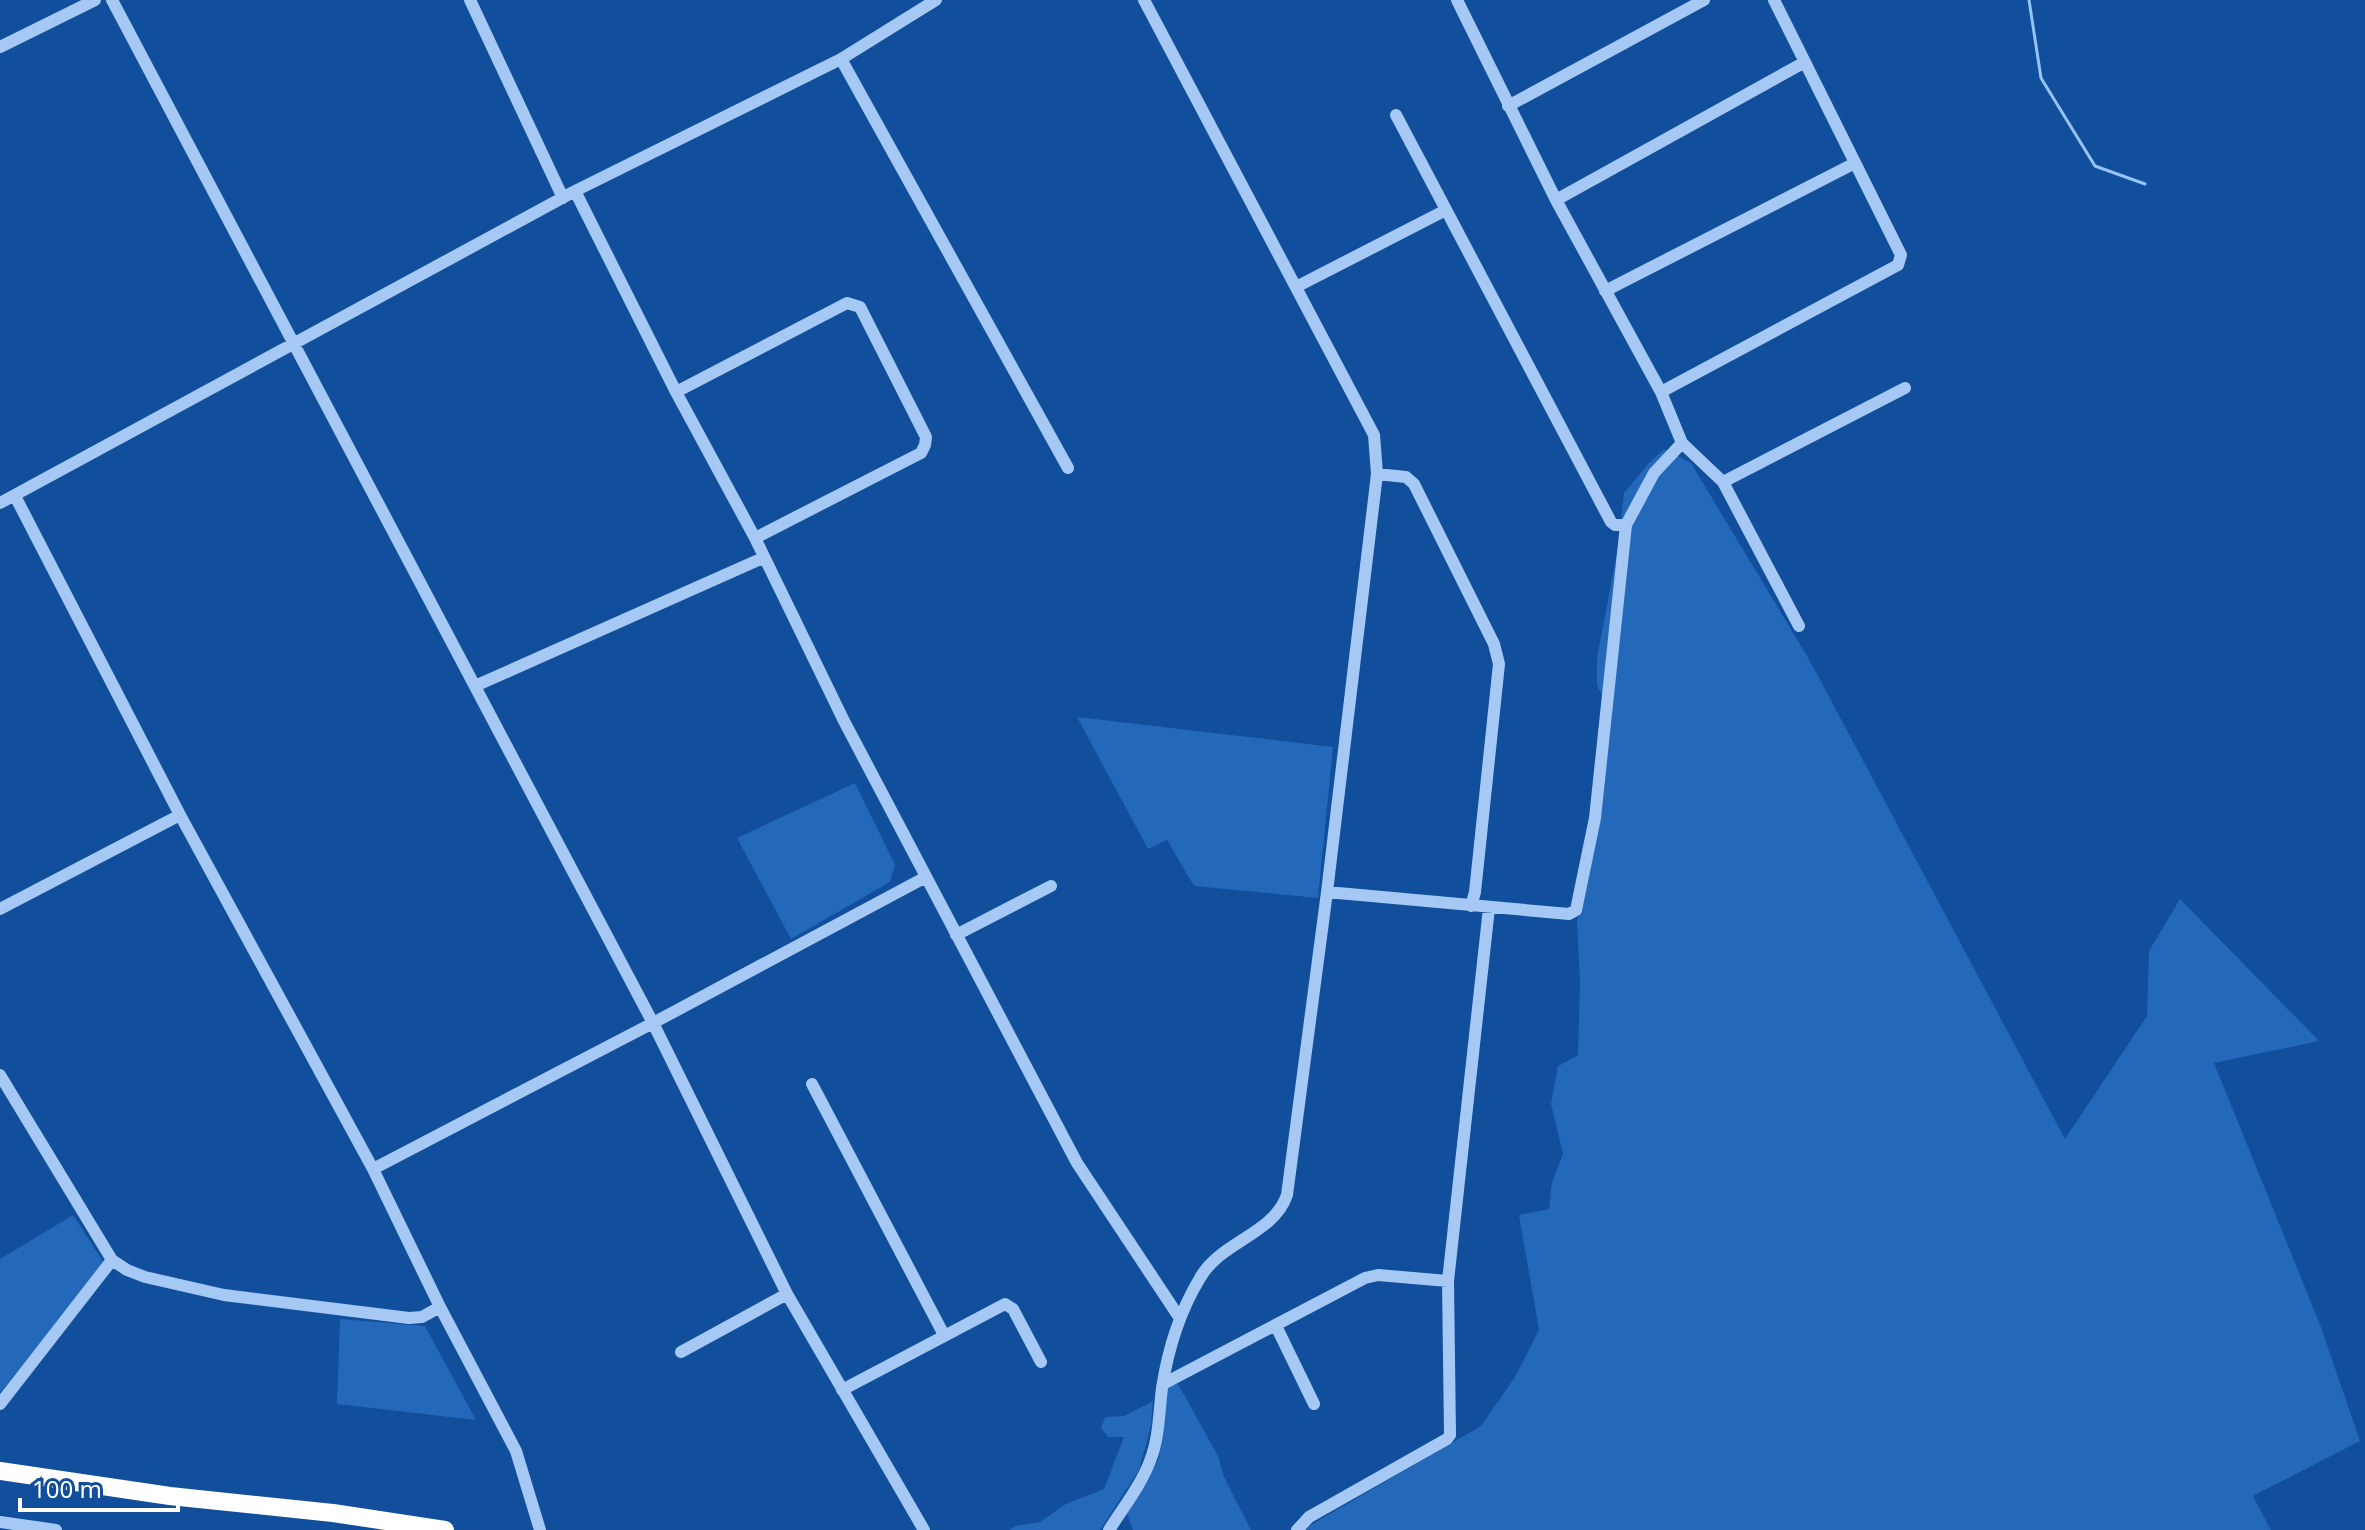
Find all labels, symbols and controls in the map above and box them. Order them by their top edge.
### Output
scale bar [20,1462,178,1512]
text: 100 m [32,1472,102,1505]

